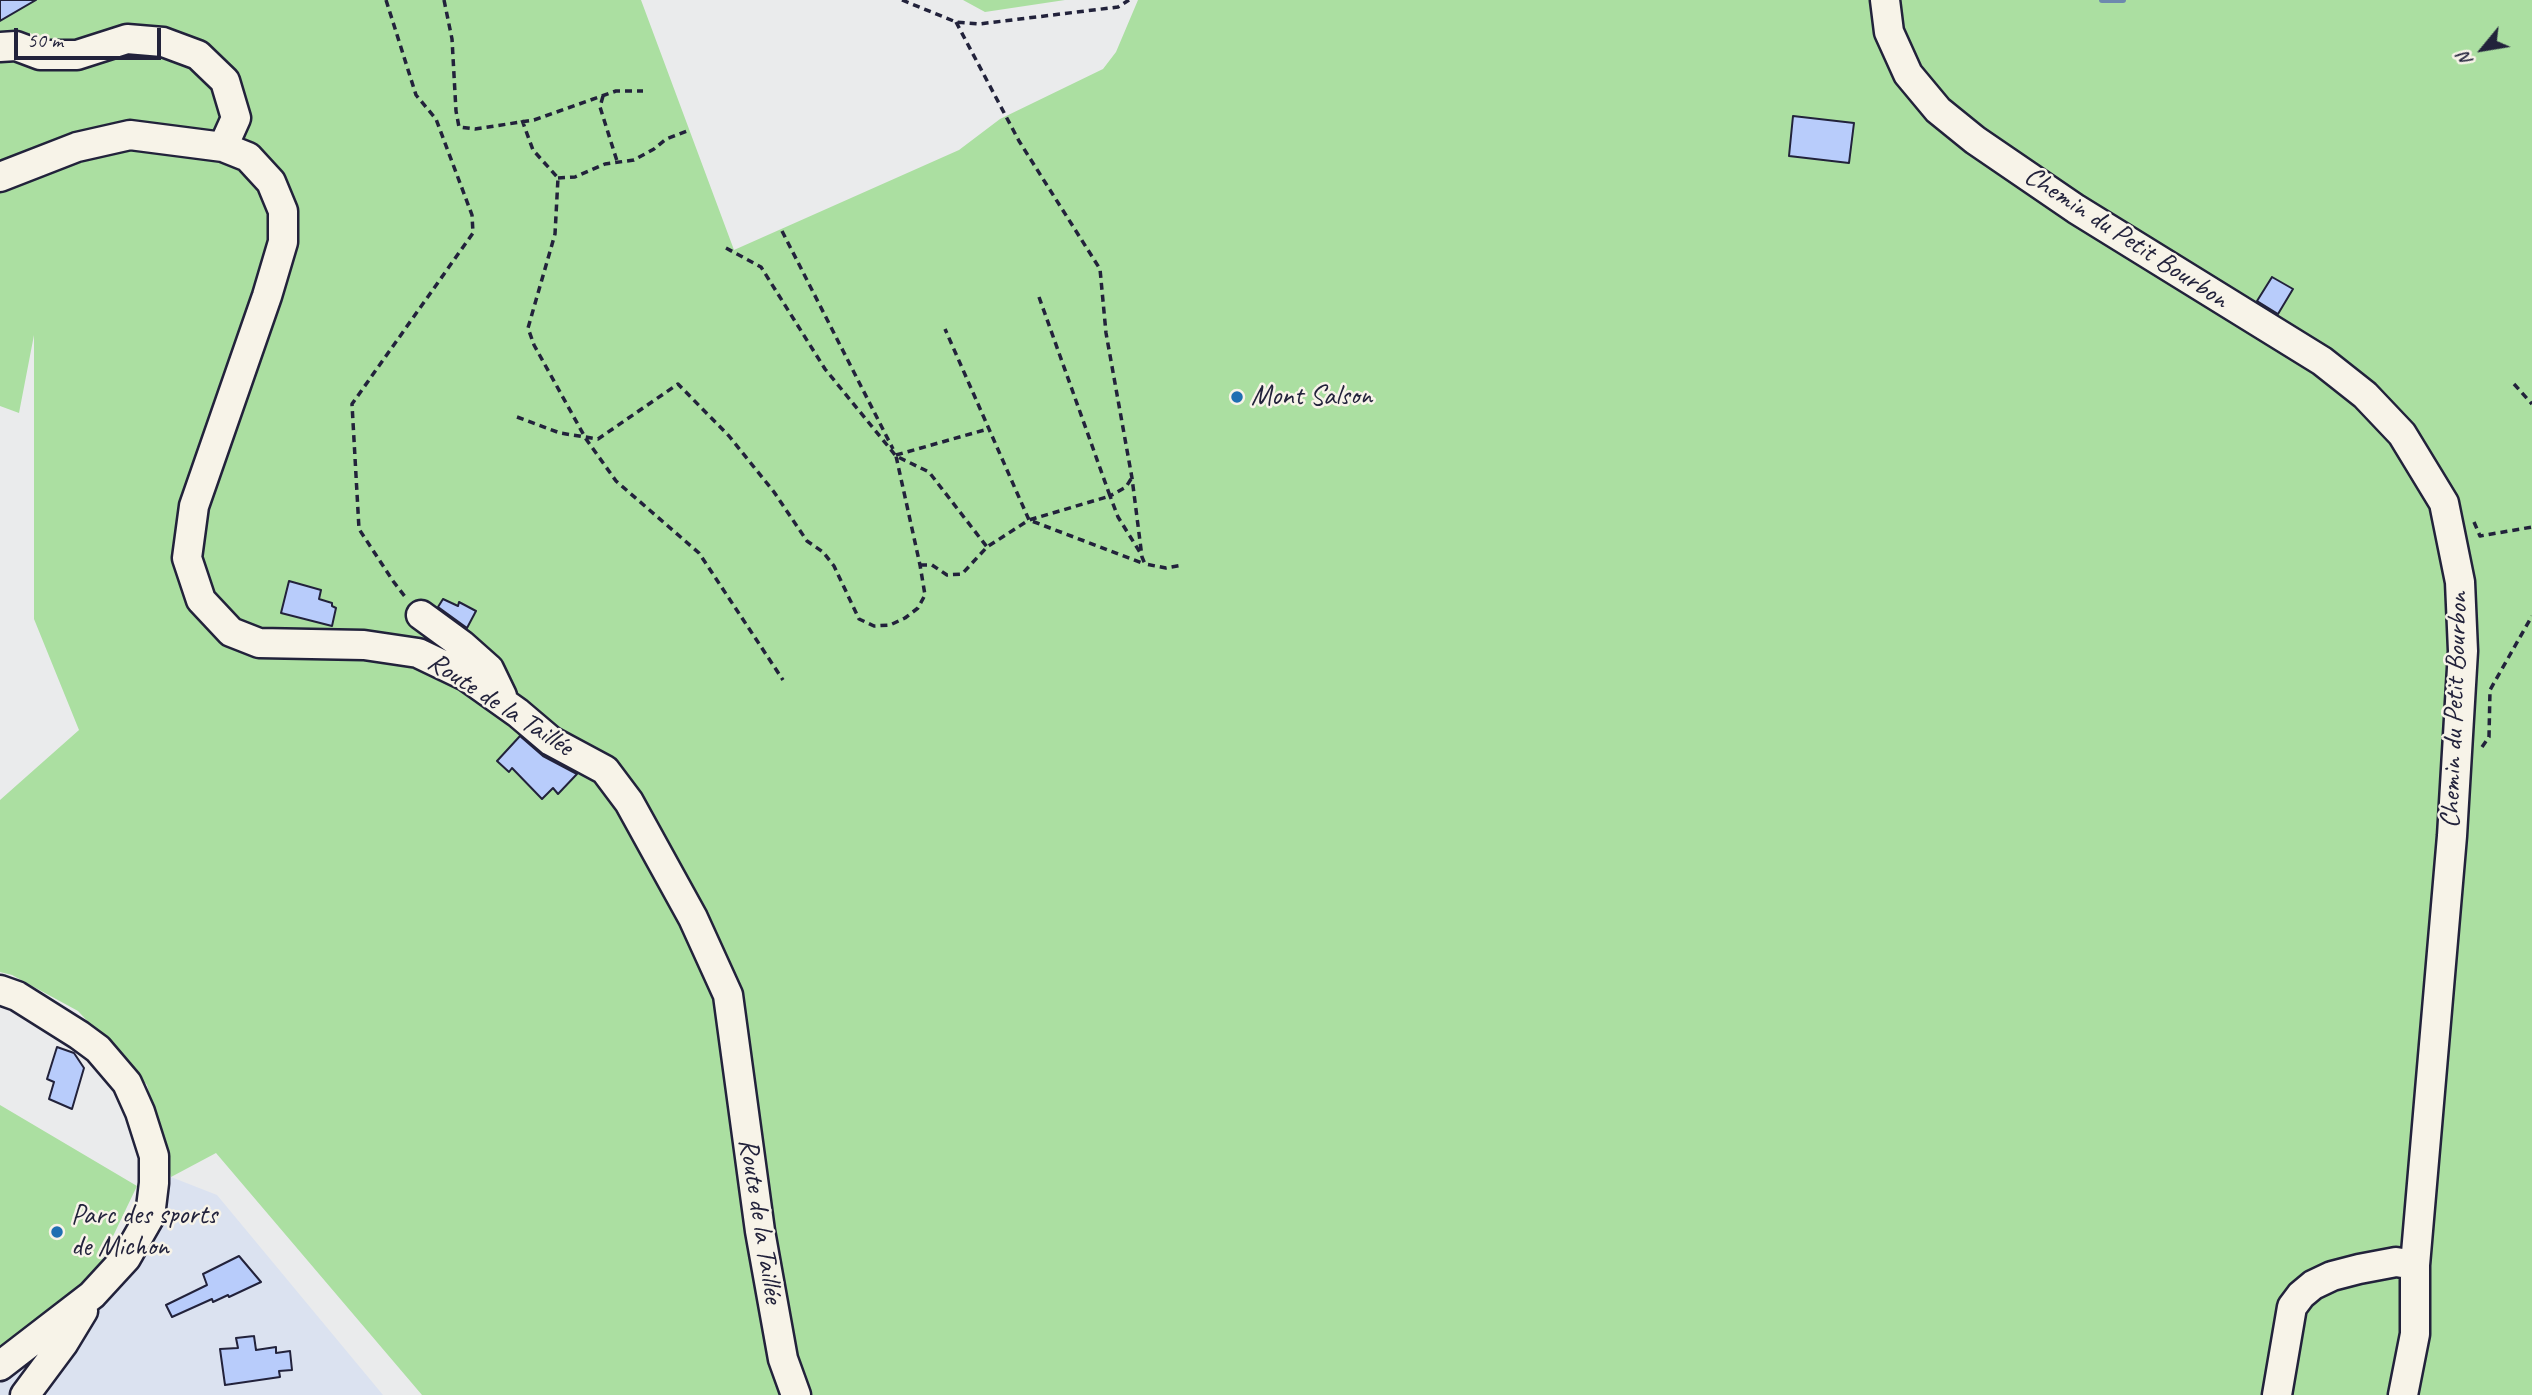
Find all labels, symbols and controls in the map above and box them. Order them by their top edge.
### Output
scale bar [18,14,164,58]
north arrow [2448,14,2518,84]
text: 50 m [27,27,63,53]
text: N [2451,48,2478,71]
street label: Chemin du Petit Bourbon [2018,159,2234,317]
place label: Mont Salson [1251,380,1372,414]
marker: Mont Salson [1229,389,1245,405]
street label: Chemin du Petit Bourbon [2434,591,2476,829]
street label: Route de la Taillée [421,646,579,764]
street label: Route de la Taillée [730,1136,790,1306]
place label: Parc des sports de Michon [71,1199,217,1265]
marker: Parc des sports de Michon [49,1224,65,1240]

